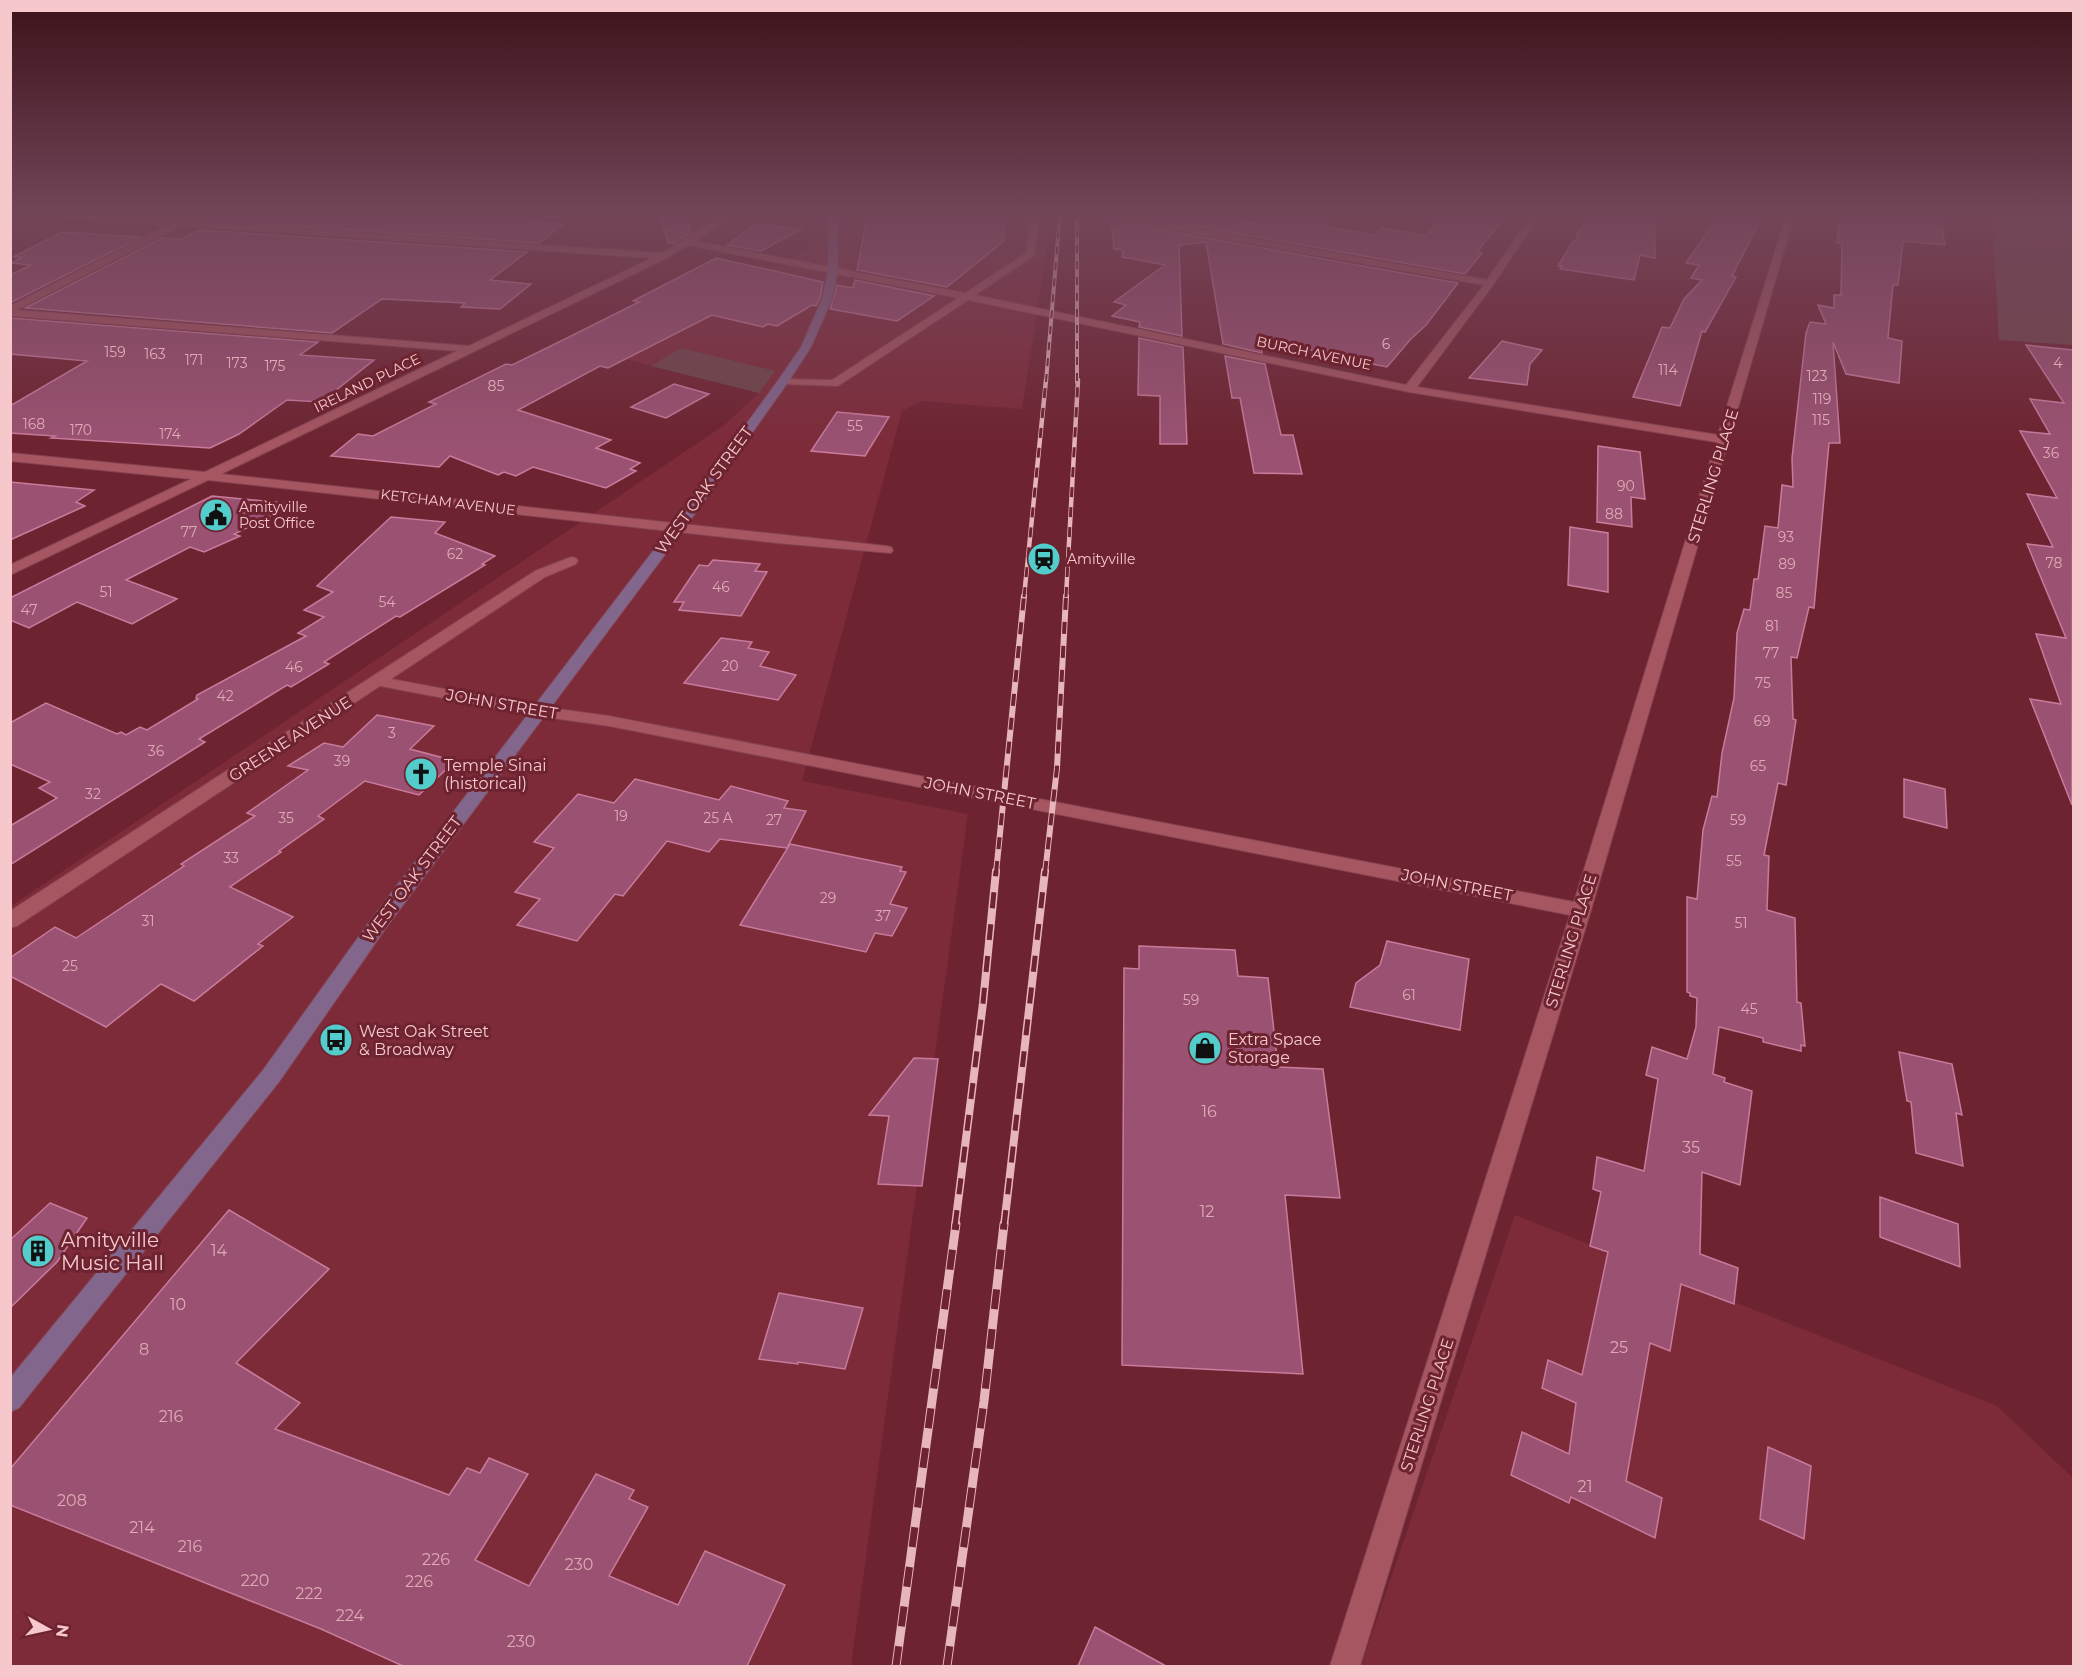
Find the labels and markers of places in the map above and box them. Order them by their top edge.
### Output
public building icon: Amityville Post Office [198,497,234,533]
place label: Amityville Post Office [239,498,315,532]
station icon: Amityville [1026,541,1062,577]
place label: Amityville [1067,550,1136,568]
church icon: Temple Sinai (historical) [403,756,439,792]
place label: Temple Sinai (historical) [444,756,547,793]
bus stop icon: West Oak Street & Broadway [318,1022,354,1058]
place label: West Oak Street & Broadway [359,1022,490,1059]
shop icon: Extra Space Storage [1187,1030,1223,1066]
place label: Extra Space Storage [1228,1030,1322,1067]
place label: Amityville Music Hall [61,1228,164,1275]
building icon: Amityville Music Hall [20,1233,56,1269]

